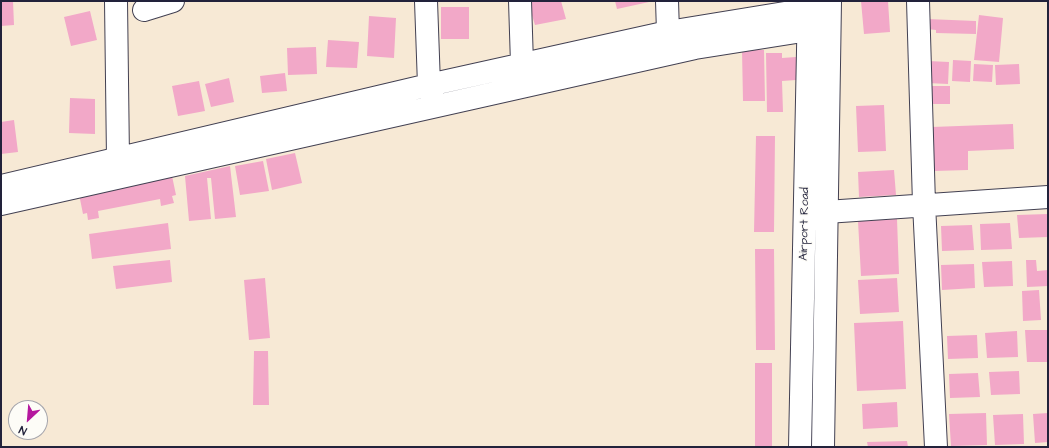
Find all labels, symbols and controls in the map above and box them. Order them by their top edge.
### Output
street label: Airport Road [797,187,813,261]
north arrow [8,400,48,440]
text: N [17,422,29,439]

